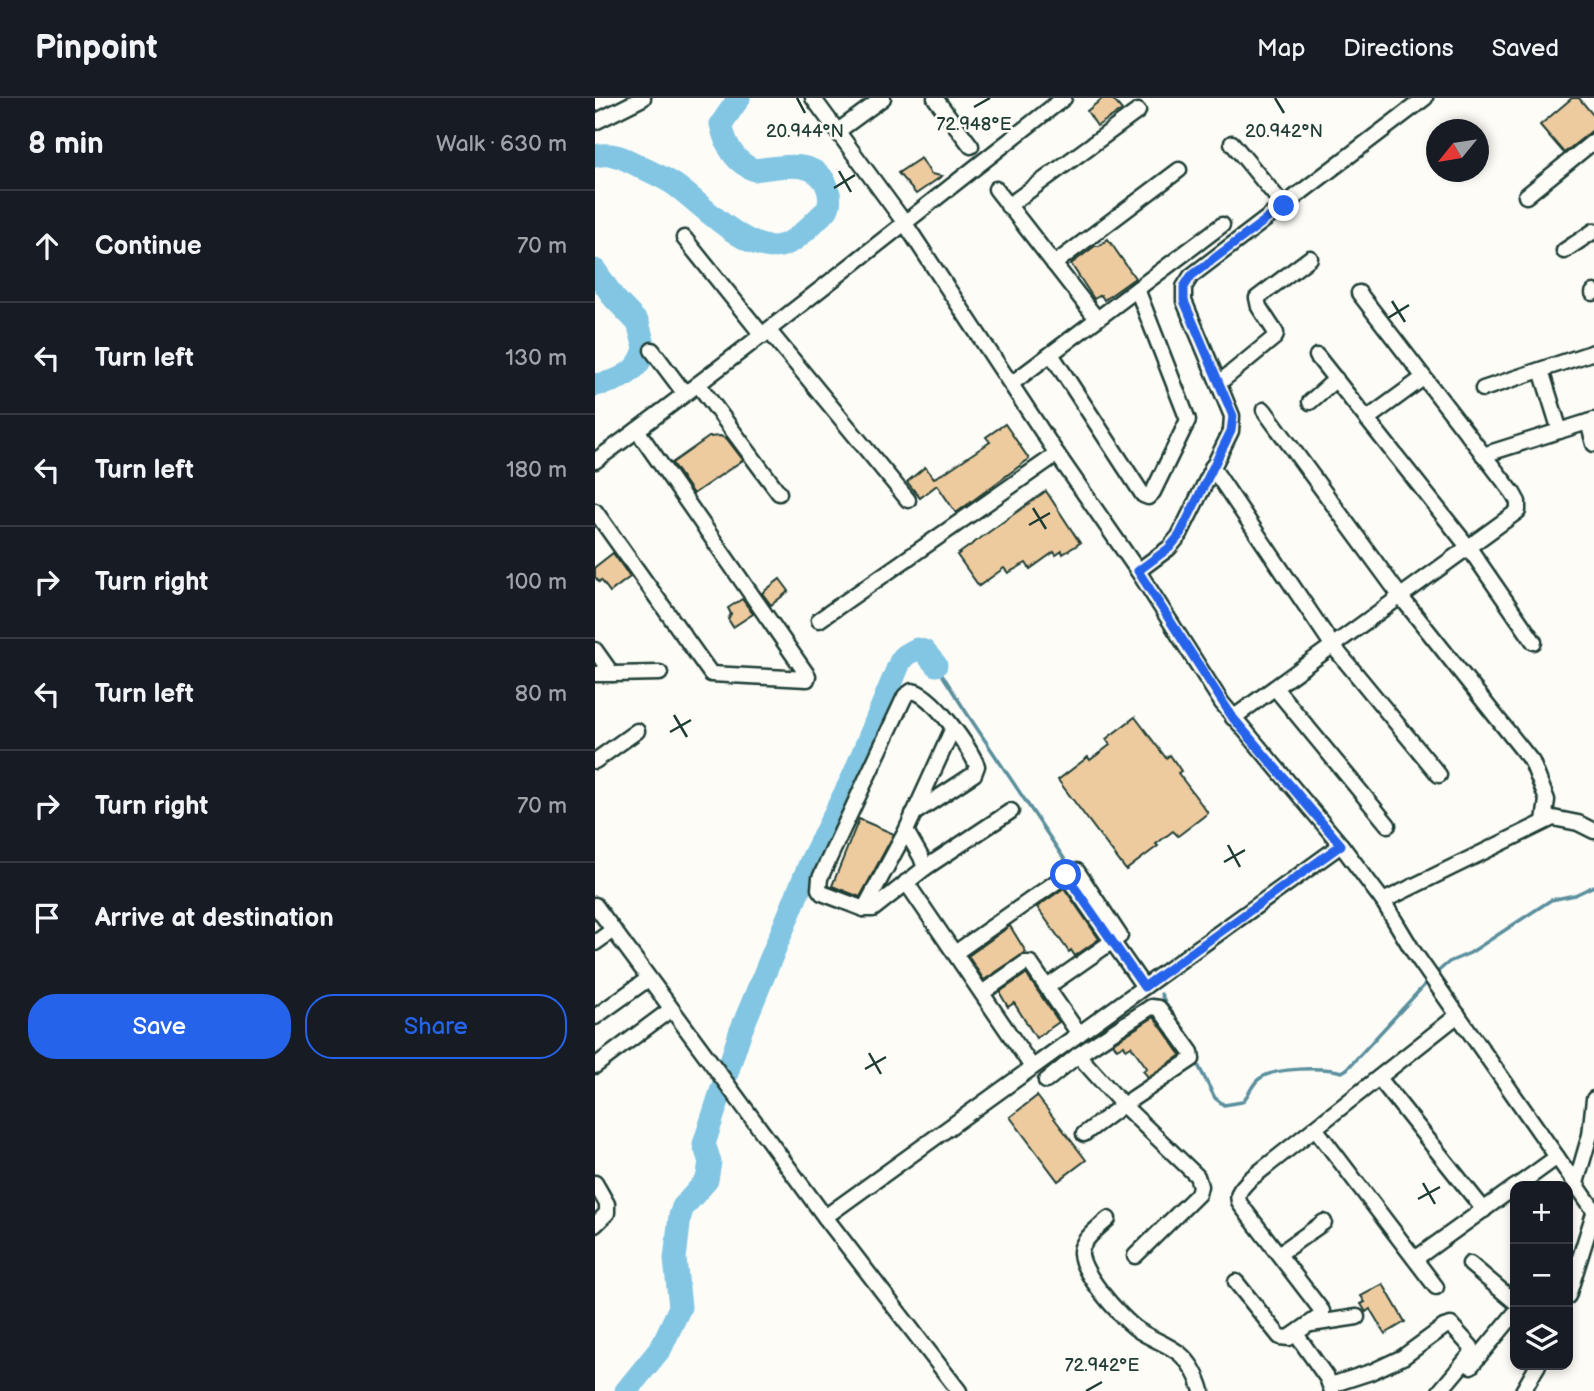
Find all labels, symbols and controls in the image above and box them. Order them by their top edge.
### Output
text: Pinpoint [35,28,157,68]
text: Map [1257,34,1305,63]
text: Directions [1343,34,1454,63]
text: Saved [1492,34,1559,63]
text: 72.948°E [936,114,1012,135]
north arrow [1426,119,1489,182]
text: 20.944°N [766,121,844,142]
text: 20.942°N [1245,121,1323,142]
text: 8 min [28,126,104,162]
text: Walk · 630 m [436,130,567,158]
route end [1268,190,1299,221]
icon: ahead [28,227,66,265]
text: Continue [95,231,202,262]
text: 70 m [517,232,567,260]
icon: left [28,339,66,377]
text: Turn left [95,343,194,374]
text: 130 m [505,344,567,372]
icon: left [28,451,66,489]
text: Turn left [95,455,194,486]
text: 180 m [506,456,567,484]
icon: right [28,563,66,601]
text: Turn right [95,567,208,598]
text: 100 m [506,568,567,596]
icon: left [28,675,66,713]
text: Turn left [95,679,194,710]
text: 80 m [515,680,567,708]
icon: right [28,787,66,825]
text: Turn right [95,791,208,822]
text: 70 m [517,792,567,820]
route start [1050,859,1081,890]
icon: arrive [28,899,66,937]
text: Arrive at destination [95,903,334,934]
button: Save [28,994,291,1059]
button: Share [305,994,567,1059]
map controls [1510,1181,1573,1370]
button: + [1510,1181,1573,1244]
button: − [1510,1244,1573,1307]
button: layers [1510,1307,1573,1370]
text: 72.942°E [1065,1355,1139,1376]

